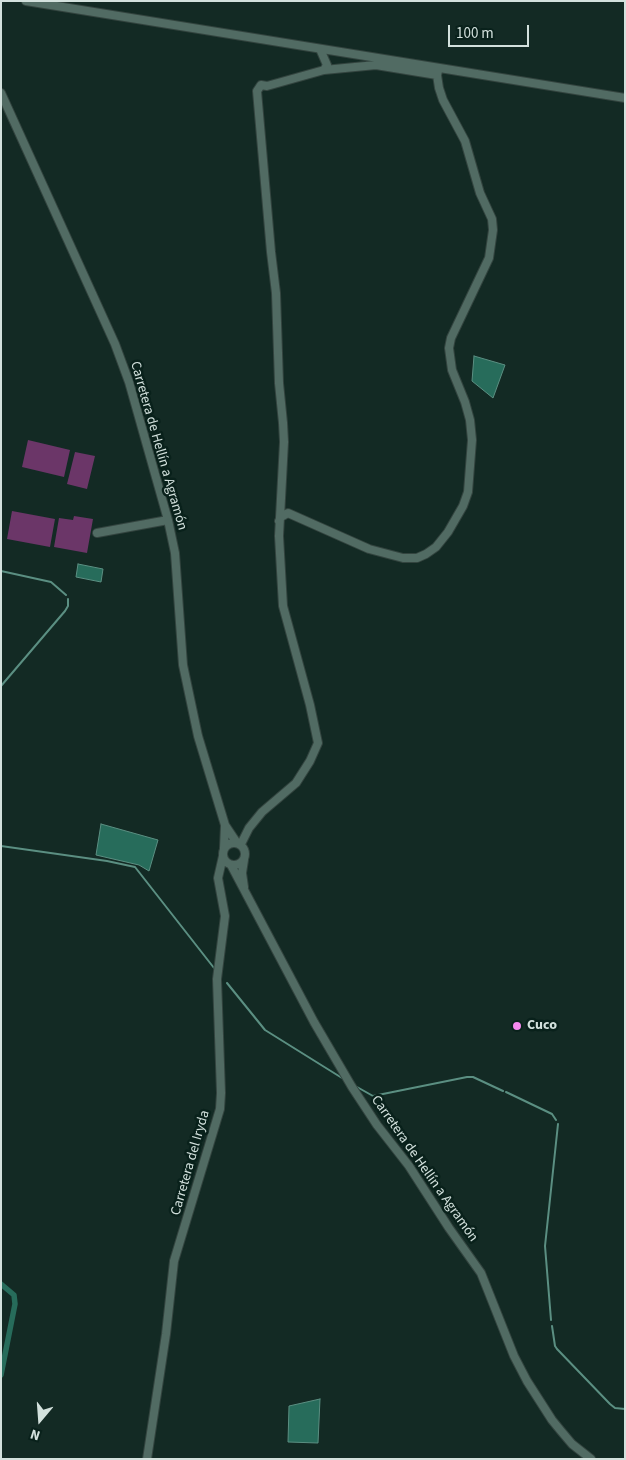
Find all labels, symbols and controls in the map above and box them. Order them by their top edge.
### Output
scale bar [451,15,532,47]
text: 100 m [456,23,494,44]
street label: Carretera de Hellín a Agramón [126,360,190,532]
place label: Cuco [527,1018,557,1034]
marker: Cuco [511,1020,523,1032]
street label: Carretera de Hellín a Agramón [367,1093,481,1245]
street label: Carretera del Iryda [168,1108,214,1218]
north arrow [15,1395,65,1445]
text: N [28,1423,43,1445]

